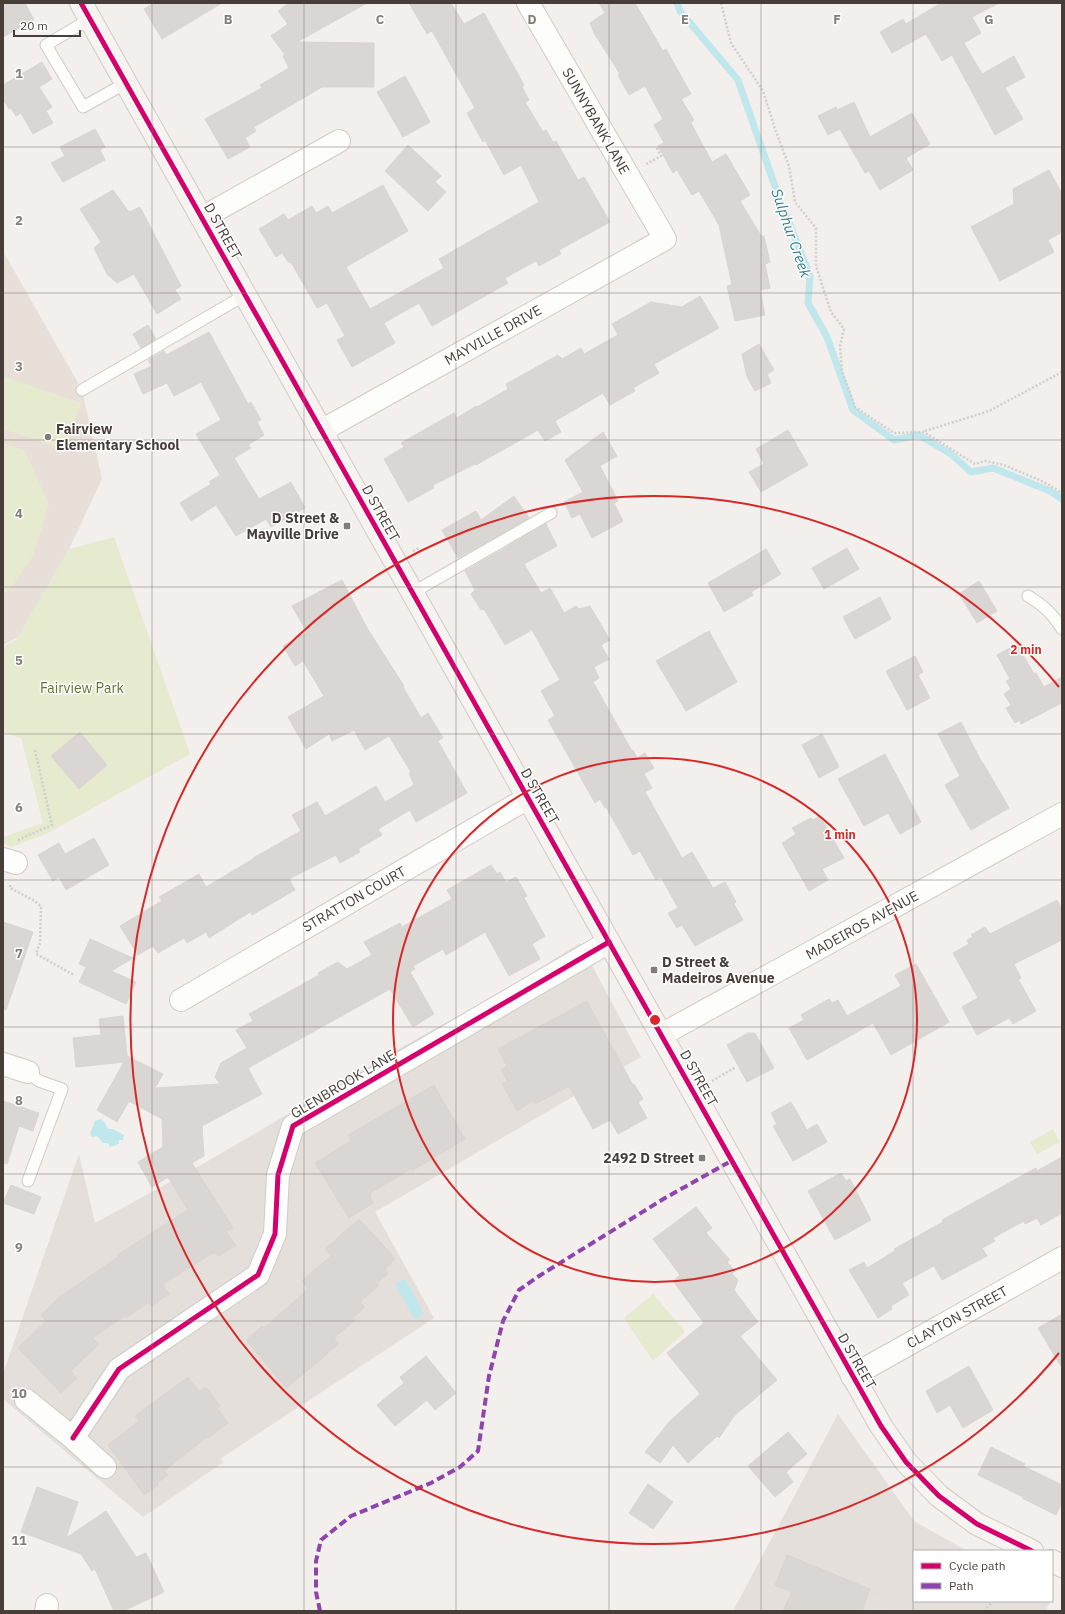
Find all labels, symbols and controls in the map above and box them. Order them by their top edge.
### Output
text: B [224,11,233,28]
text: C [376,11,385,28]
text: D [527,11,537,28]
text: E [681,11,689,28]
text: F [833,11,841,28]
text: G [984,11,994,28]
scale bar [14,12,80,38]
text: 20 m [20,18,48,33]
street label: SUNNYBANK LANE [558,64,634,178]
text: 1 [15,65,23,82]
water label: Sulphur Creek [767,186,816,280]
street label: D STREET [200,200,246,262]
text: 2 [15,212,23,229]
street label: MAYVILLE DRIVE [441,301,545,369]
text: 3 [15,358,23,375]
place label: Fairview Elementary School [56,420,180,454]
marker: Fairview Elementary School [43,432,53,442]
street label: D STREET [358,482,404,544]
text: 4 [15,505,23,522]
place label: D Street & Mayville Drive [246,509,340,543]
marker: D Street & Mayville Drive [342,521,352,531]
text: 2 min [1010,642,1042,657]
text: 5 [15,652,23,669]
park label: Fairview Park [40,679,125,697]
street label: D STREET [517,765,563,827]
text: 6 [15,799,23,816]
text: 1 min [824,827,856,842]
street label: STRATTON COURT [299,862,409,936]
street label: MADEIROS AVENUE [802,887,922,963]
text: 7 [15,945,23,962]
place label: D Street & Madeiros Avenue [662,953,775,987]
marker: D Street & Madeiros Avenue [649,965,659,975]
centre of rings [648,1013,662,1027]
street label: GLENBROOK LANE [287,1046,399,1122]
street label: D STREET [676,1047,722,1109]
text: 8 [15,1092,23,1109]
place label: 2492 D Street [603,1149,694,1167]
marker: 2492 D Street [697,1153,707,1163]
text: 9 [15,1239,23,1256]
street label: CLAYTON STREET [903,1282,1011,1352]
street label: D STREET [834,1330,880,1392]
text: 10 [11,1385,27,1402]
text: 11 [11,1532,27,1549]
legend [913,1550,1053,1602]
text: Cycle path [949,1558,1006,1573]
text: Path [949,1578,974,1593]

